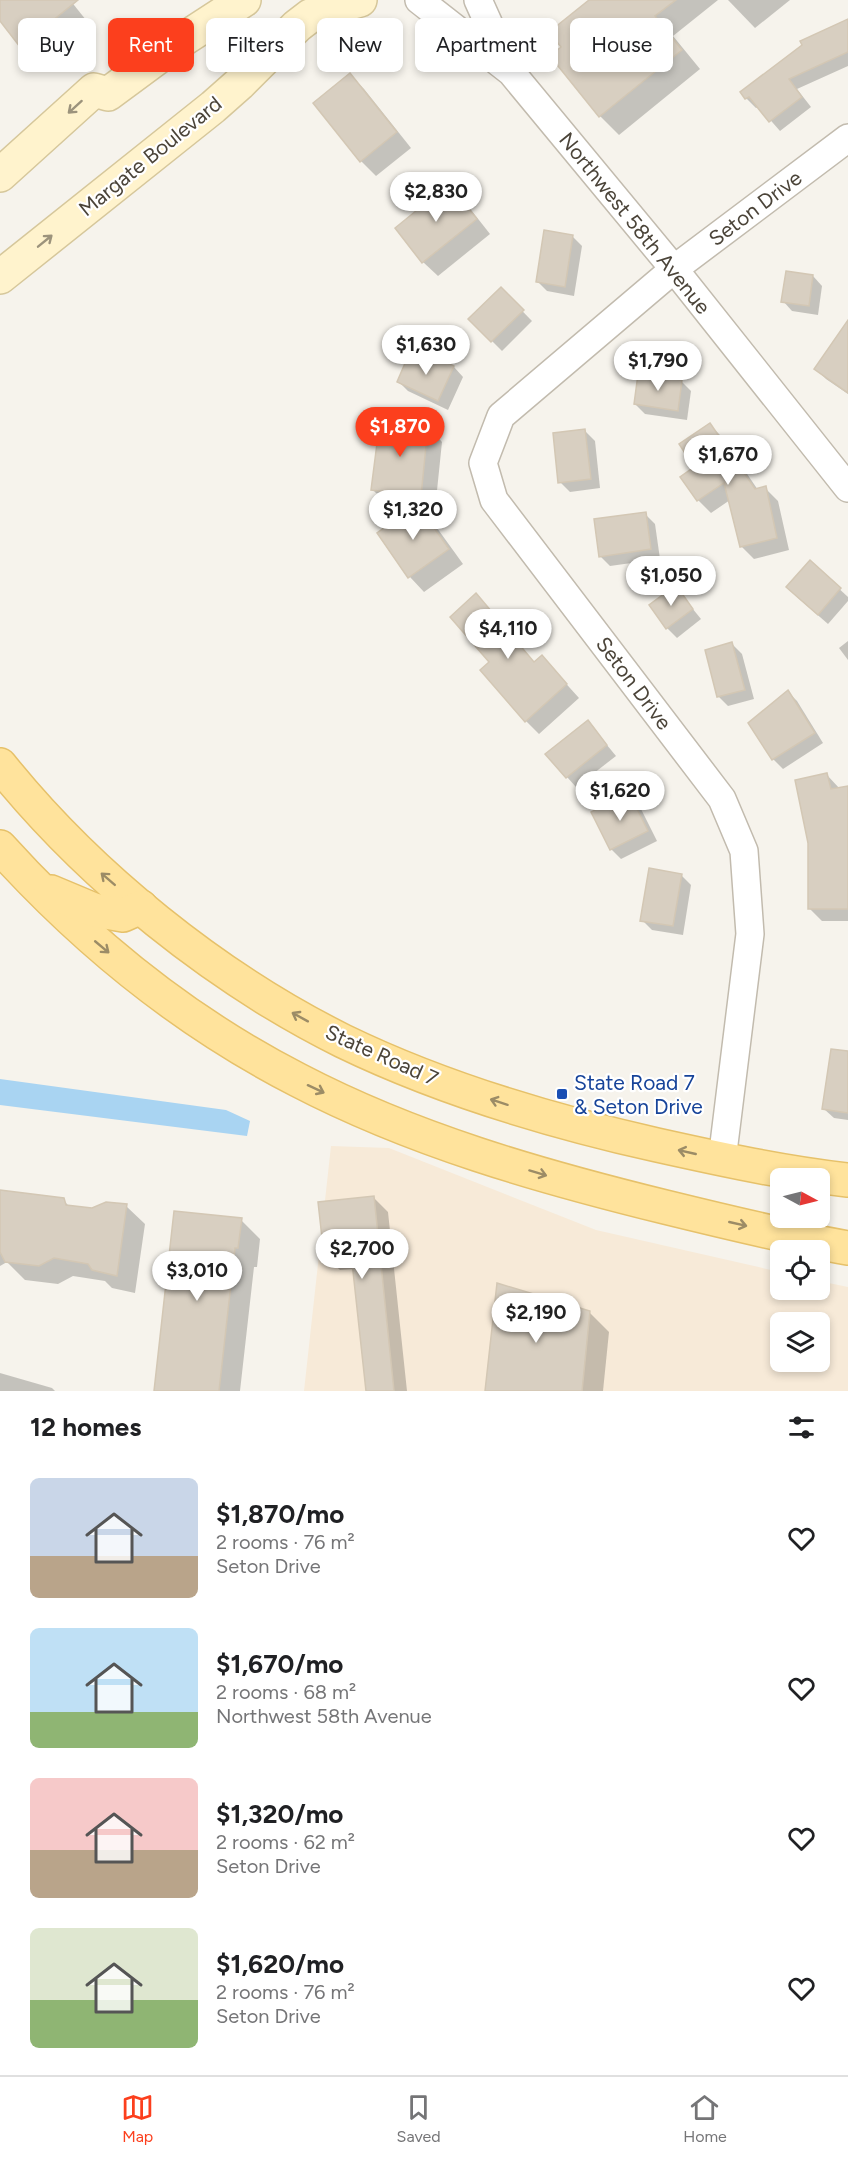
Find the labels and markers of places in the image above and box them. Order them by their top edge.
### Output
pin: $2,830 [387,172,485,223]
pin: $1,630 [377,325,475,376]
pin: $1,790 [609,341,707,392]
pin: $1,870 [351,407,449,458]
pin: $1,670 [679,435,777,486]
pin: $1,320 [364,490,462,541]
pin: $1,050 [622,556,720,607]
pin: $4,110 [459,609,557,660]
pin: $1,620 [571,771,669,822]
place label: State Road 7 & Seton Drive [574,1070,703,1119]
marker: State Road 7 & Seton Drive [555,1087,569,1101]
pin: $2,700 [313,1229,411,1280]
pin: $3,010 [148,1251,246,1302]
pin: $2,190 [487,1293,585,1344]

